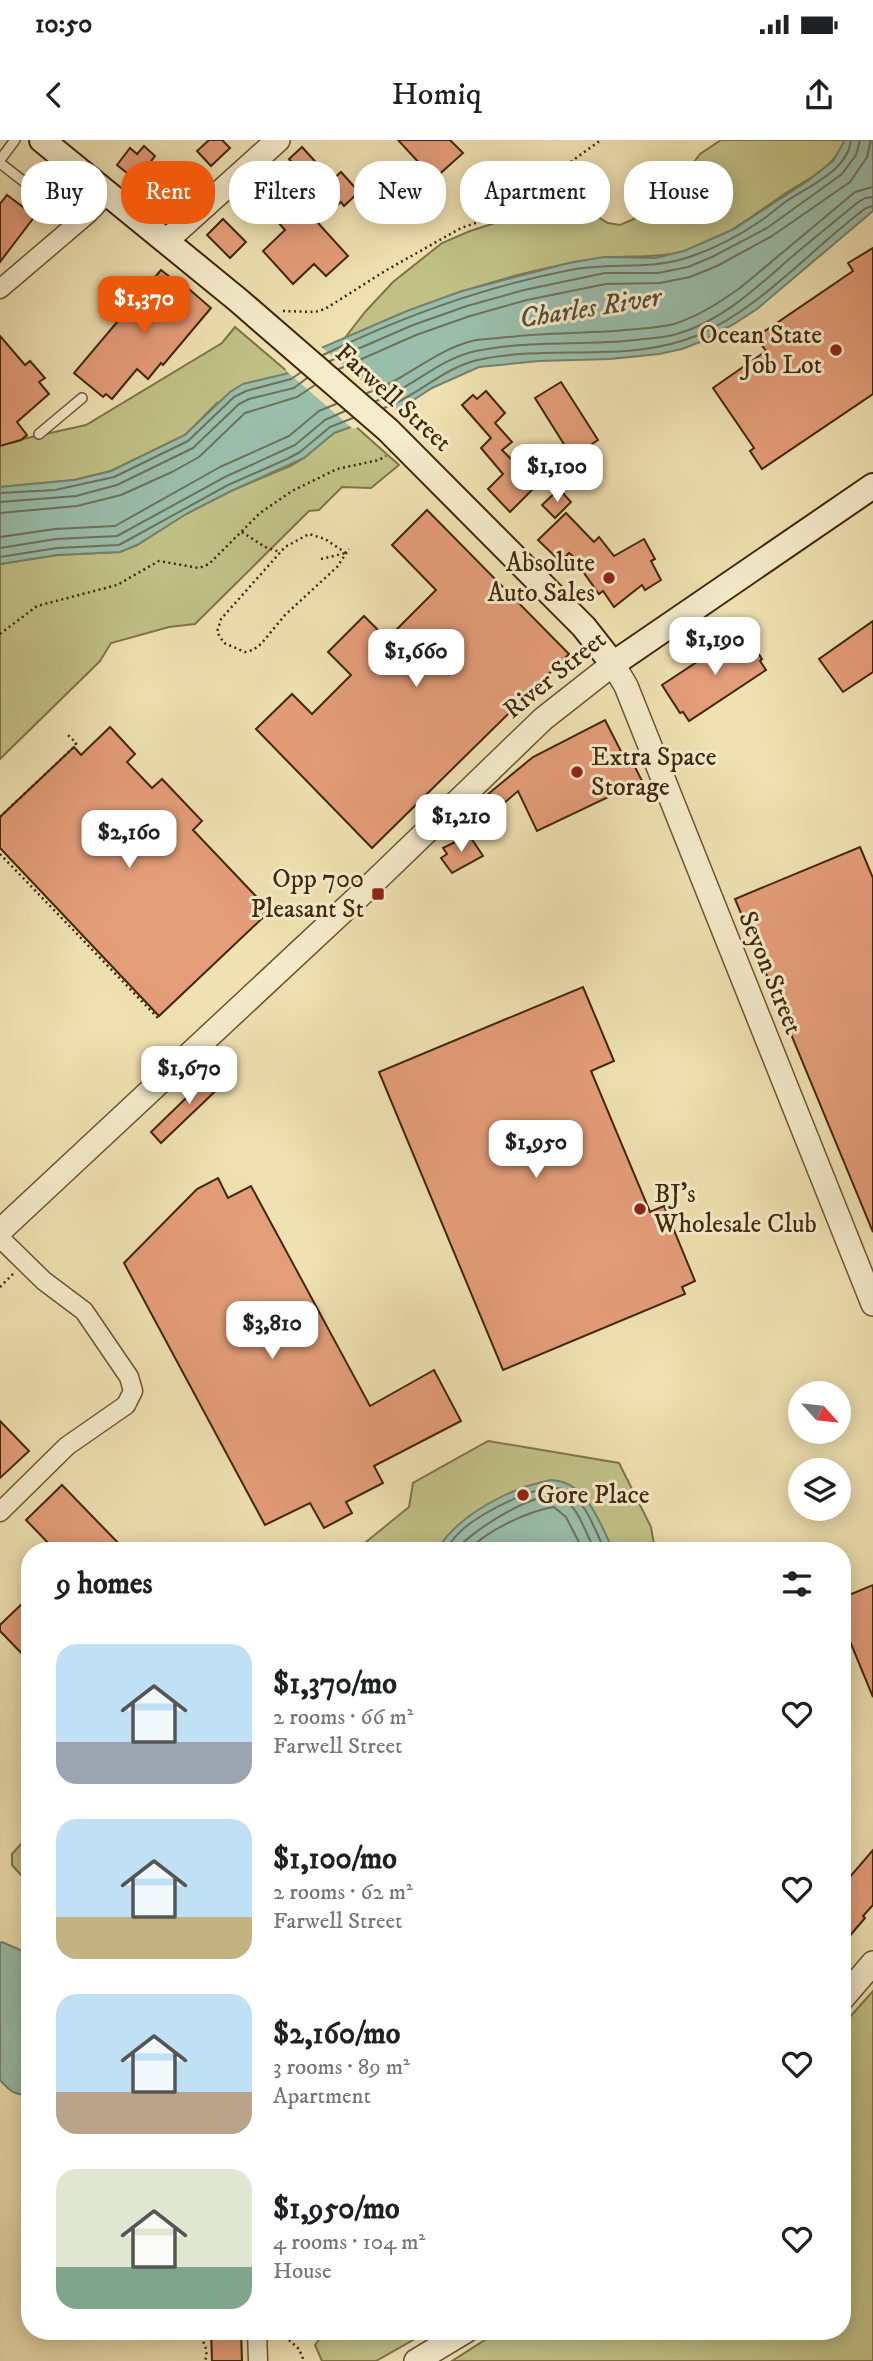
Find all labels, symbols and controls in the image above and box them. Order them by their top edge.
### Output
text: 10:50 [35,8,92,41]
text: Homiq [391,75,482,115]
icon: back [35,76,73,114]
icon: share [800,76,838,114]
chip: Buy [21,161,107,224]
chip: Rent [121,161,215,224]
chip: Filters [229,161,340,224]
chip: New [354,161,446,224]
chip: Apartment [460,161,610,224]
chip: House [624,161,733,224]
pin: $1,370 [87,276,201,336]
water label: Charles River [517,279,665,336]
text: $1,370 [114,284,174,313]
place label: Ocean State Job Lot [699,319,822,382]
street label: Farwell Street [328,337,458,459]
marker: Ocean State Job Lot [828,342,844,358]
pin: $1,100 [500,444,614,504]
text: $1,100 [527,452,587,481]
place label: Absolute Auto Sales [487,547,595,610]
marker: Absolute Auto Sales [601,570,617,586]
pin: $1,190 [658,617,772,677]
street label: River Street [497,624,613,726]
text: $1,190 [685,625,745,654]
pin: $1,660 [359,630,473,689]
text: $1,660 [384,637,448,666]
place label: Extra Space Storage [591,741,717,804]
marker: Extra Space Storage [569,764,585,780]
pin: $1,210 [404,794,518,854]
text: $1,210 [431,802,491,831]
pin: $2,160 [72,810,186,870]
text: $2,160 [98,818,161,847]
place label: Opp 700 Pleasant St [250,863,364,926]
marker: Opp 700 Pleasant St [370,886,386,902]
street label: Seyon Street [730,907,810,1039]
pin: $1,670 [132,1046,246,1106]
text: $1,670 [157,1054,221,1083]
pin: $1,950 [479,1121,593,1180]
text: $1,950 [505,1128,567,1157]
place label: BJ's Wholesale Club [653,1178,817,1241]
marker: BJ's Wholesale Club [632,1201,648,1217]
pin: $3,810 [215,1302,329,1361]
text: $3,810 [242,1309,302,1338]
north arrow [788,1381,850,1444]
map controls [788,1381,851,1521]
button: layers [788,1458,851,1521]
place label: Gore Place [537,1479,650,1512]
marker: Gore Place [515,1487,531,1503]
icon: filters [778,1565,816,1603]
text: 9 homes [56,1566,153,1603]
text: $1,370/mo [273,1666,397,1703]
icon: home [112,1672,196,1756]
icon: heart [778,1695,816,1733]
text: 2 rooms · 66 m² [273,1703,413,1732]
text: Farwell Street [273,1732,402,1761]
text: $1,100/mo [273,1841,397,1878]
icon: home [112,1847,196,1931]
icon: heart [778,1870,816,1908]
text: 2 rooms · 62 m² [273,1878,413,1907]
text: Farwell Street [273,1907,402,1936]
text: $2,160/mo [273,2016,400,2053]
icon: home [112,2022,196,2106]
icon: heart [778,2045,816,2083]
text: 3 rooms · 89 m² [273,2053,410,2082]
text: Apartment [273,2082,371,2111]
text: $1,950/mo [273,2191,400,2228]
icon: home [112,2197,196,2281]
icon: heart [778,2220,816,2258]
text: 4 rooms · 104 m² [273,2228,425,2257]
text: House [273,2257,331,2286]

